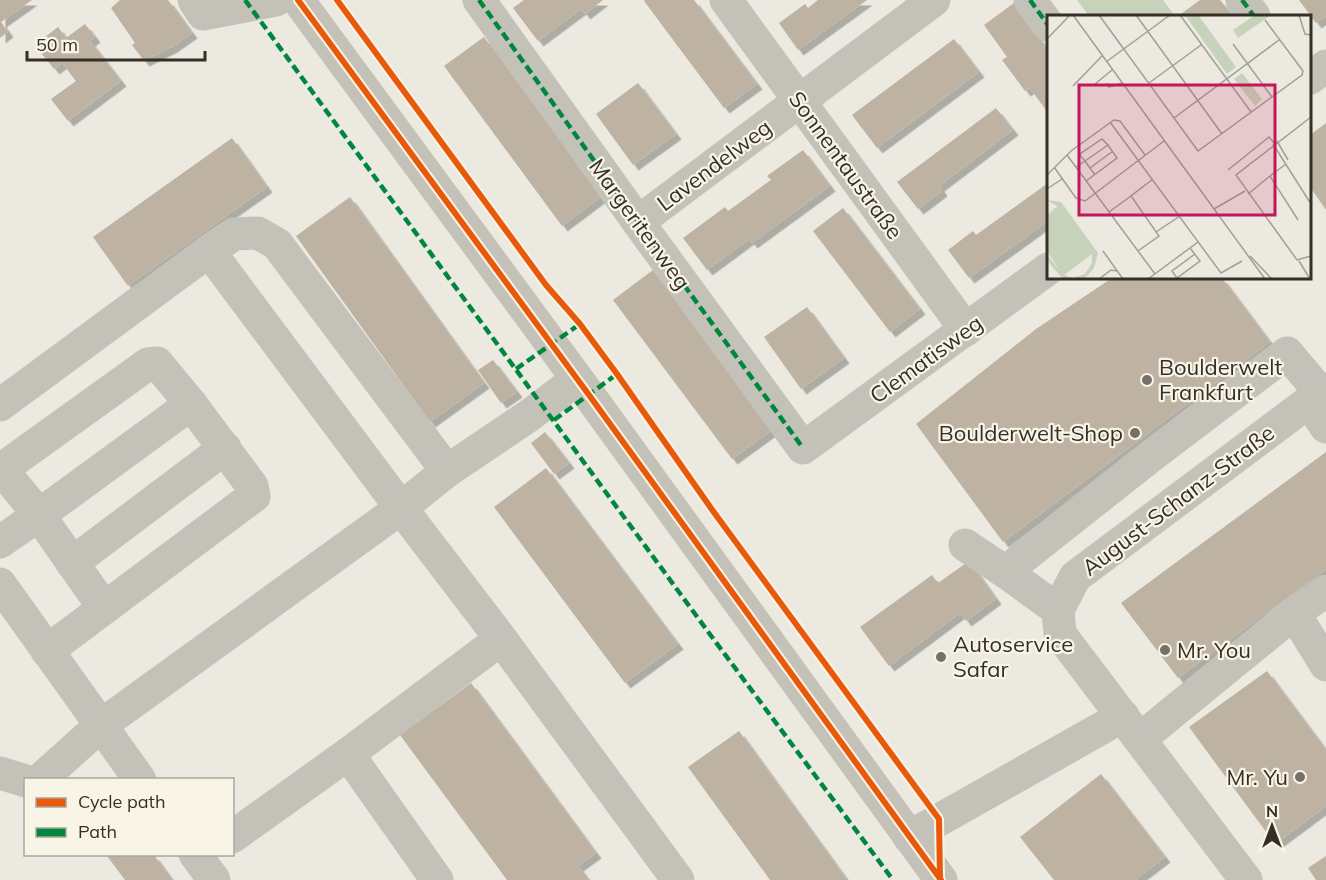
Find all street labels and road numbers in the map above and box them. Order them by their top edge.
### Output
street label: Sonnentaustraße [783,86,909,244]
street label: Lavendelweg [651,113,777,217]
street label: Margeritenweg [583,153,697,295]
street label: Clematisweg [864,309,988,409]
street label: August-Schanz-Straße [1076,419,1280,581]

